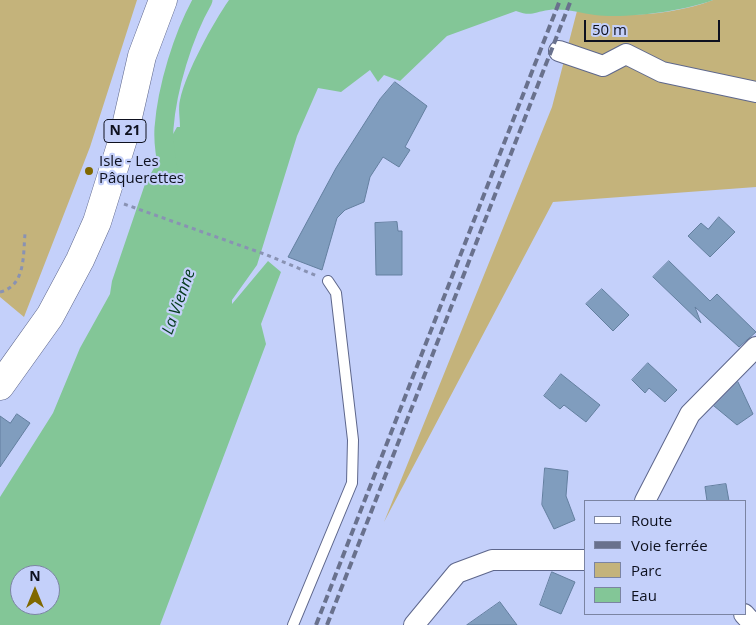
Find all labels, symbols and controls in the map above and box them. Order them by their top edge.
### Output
scale bar [586,10,722,42]
text: 50 m [592,19,627,39]
road number: N 21 [104,120,146,142]
place label: Isle - Les Pâquerettes [99,153,184,188]
marker: Isle - Les Pâquerettes [83,165,95,177]
water label: La Vienne [158,267,200,337]
legend [584,500,746,615]
text: Route [631,510,672,530]
text: Voie ferrée [631,535,708,555]
text: Parc [631,560,662,580]
north arrow [10,565,60,615]
text: N [29,566,41,585]
text: Eau [631,585,657,605]

